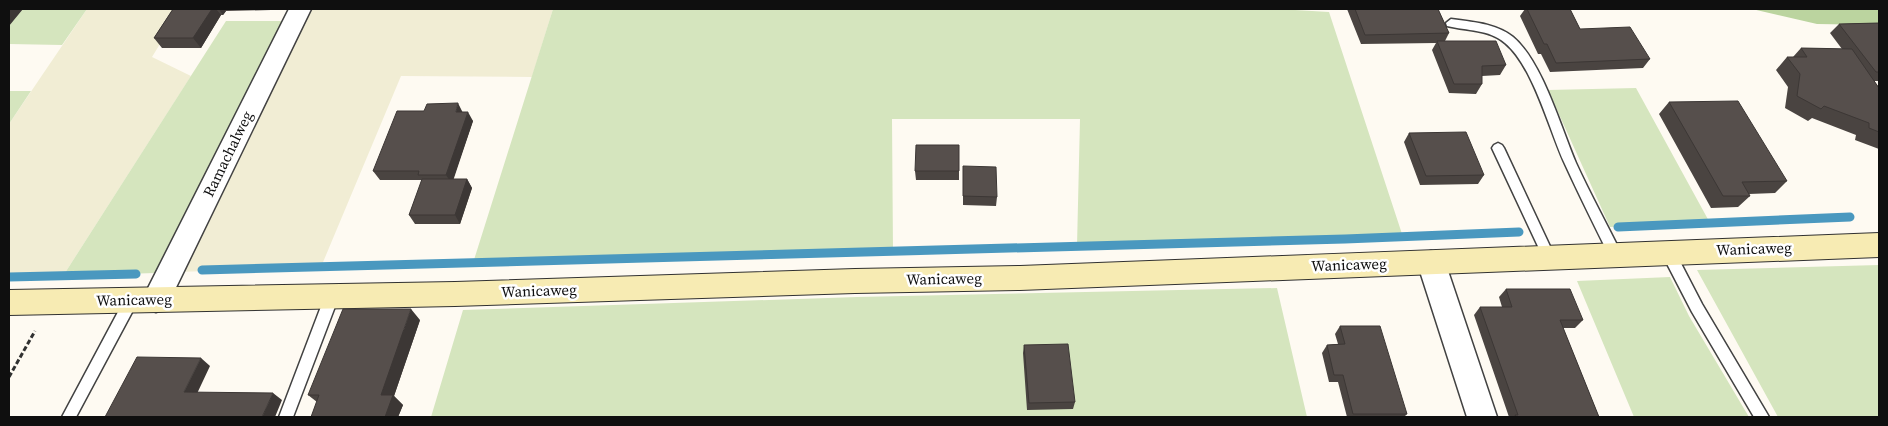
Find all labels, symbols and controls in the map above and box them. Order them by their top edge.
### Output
street label: Ramachalweg [198,107,258,200]
street label: Wanicaweg [1716,237,1792,260]
street label: Wanicaweg [1311,253,1387,276]
street label: Wanicaweg [906,267,982,290]
street label: Wanicaweg [501,279,577,302]
street label: Wanicaweg [96,288,172,311]

